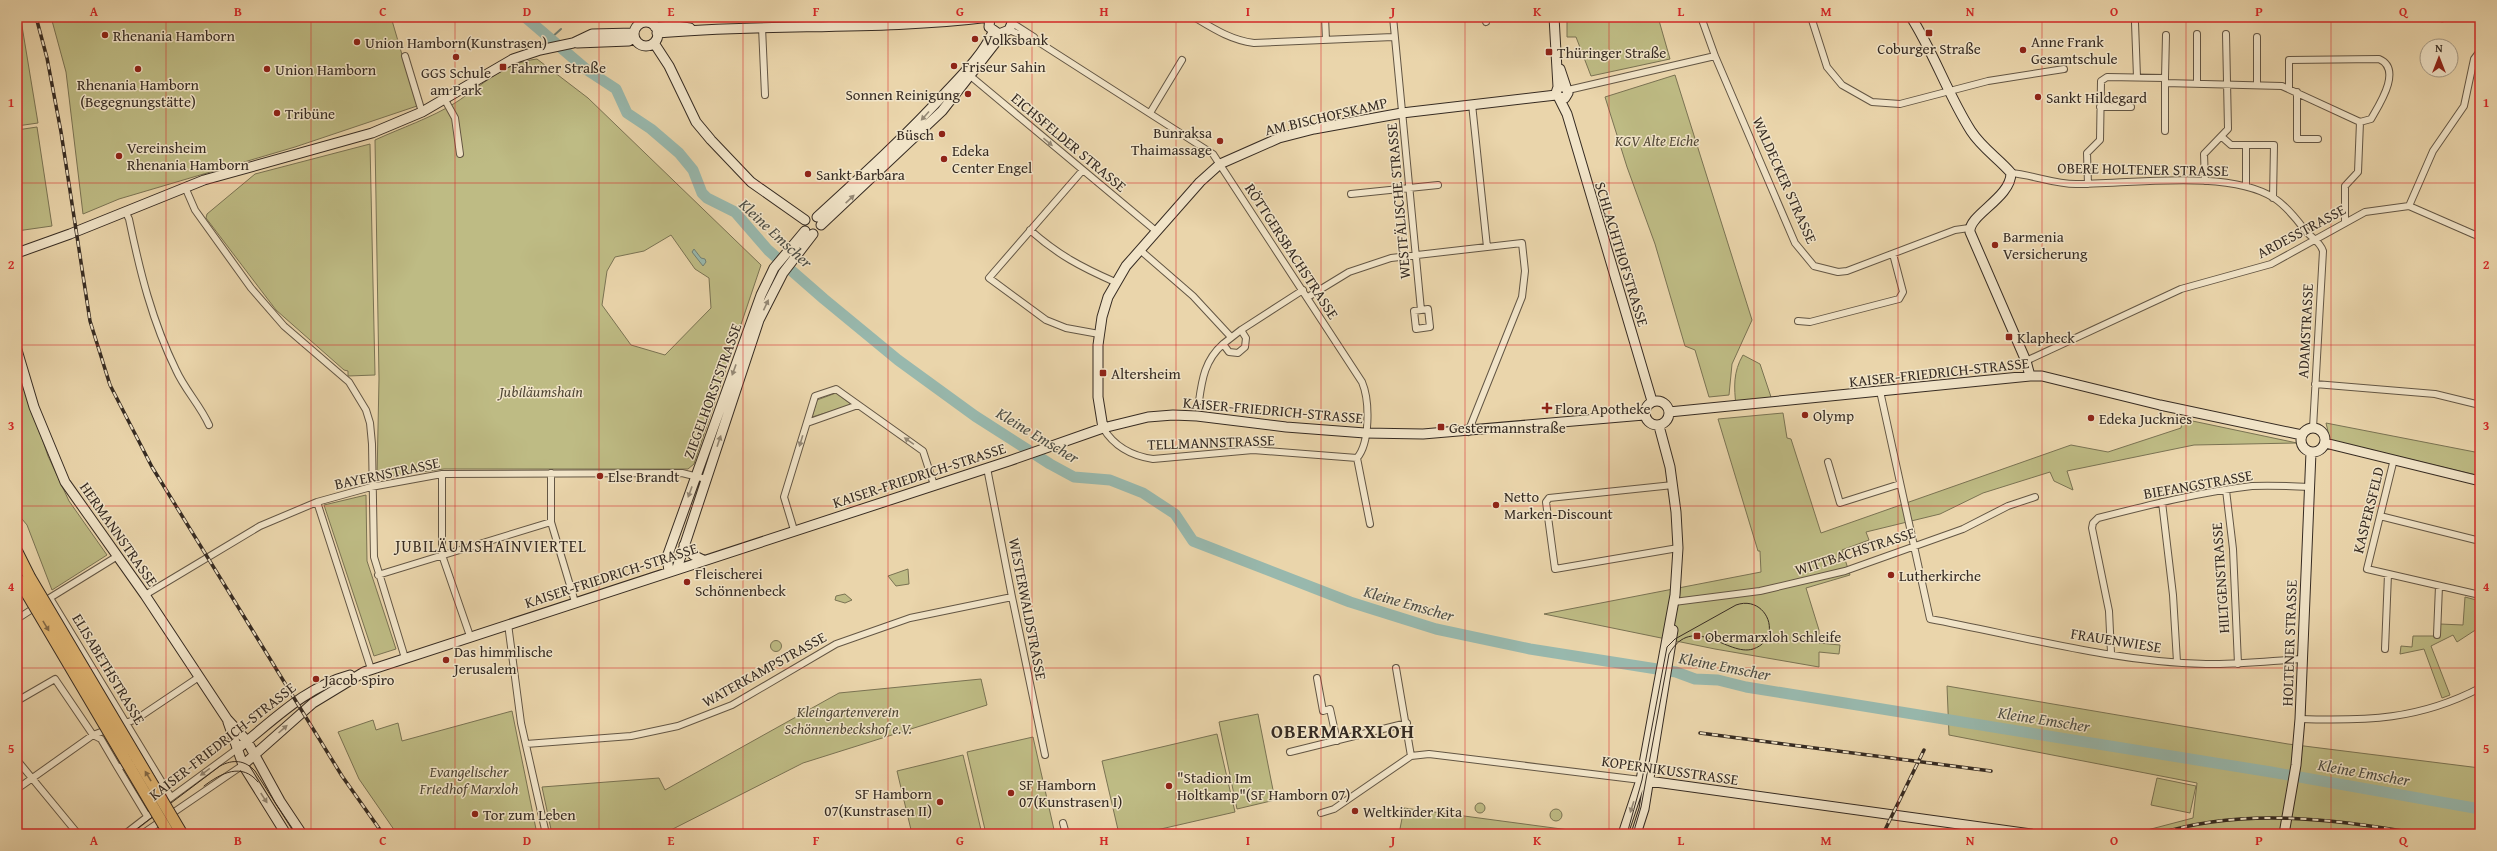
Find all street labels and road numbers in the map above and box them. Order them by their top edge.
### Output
street label: EICHSFELDER STRASSE [1007,88,1131,197]
street label: AM BISCHOFSKAMP [1263,92,1389,140]
street label: WALDECKER STRASSE [1748,113,1823,247]
street label: WESTFÄLISCHE STRASSE [1381,122,1415,280]
street label: OBERE HOLTENER STRASSE [2057,157,2229,181]
street label: RÖTTGERSBACHSTRASSE [1240,179,1344,323]
street label: SCHLACHTHOFSTRASSE [1590,179,1654,329]
street label: ARDESSTRASSE [2253,199,2349,263]
street label: ADAMSTRASSE [2292,283,2318,379]
street label: ZIEGELHORSTSTRASSE [678,320,746,462]
street label: KAISER-FRIEDRICH-STRASSE [1848,352,2030,392]
street label: KAISER-FRIEDRICH-STRASSE [1182,392,1364,428]
street label: TELLMANNSTRASSE [1147,429,1275,455]
street label: KAISER-FRIEDRICH-STRASSE [830,437,1009,513]
street label: BAYERNSTRASSE [332,452,442,494]
street label: BIEFANGSTRASSE [2142,464,2255,504]
street label: KASPERSFELD [2347,465,2389,555]
street label: HERMANNSTRASSE [75,478,163,591]
street label: HILTGENSTRASSE [2206,521,2234,634]
street label: WITTBACHSTRASSE [1792,522,1918,580]
street label: WESTERWALDSTRASSE [1004,536,1052,682]
street label: KAISER-FRIEDRICH-STRASSE [522,537,701,613]
street label: HOLTENER STRASSE [2276,579,2302,707]
street label: ELISABETHSTRASSE [68,610,151,729]
street label: FRAUENWIESE [2069,622,2163,658]
street label: WATERKAMPSTRASSE [698,626,830,712]
street label: KAISER-FRIEDRICH-STRASSE [144,677,300,805]
street label: KOPERNIKUSSTRASSE [1600,750,1740,790]

